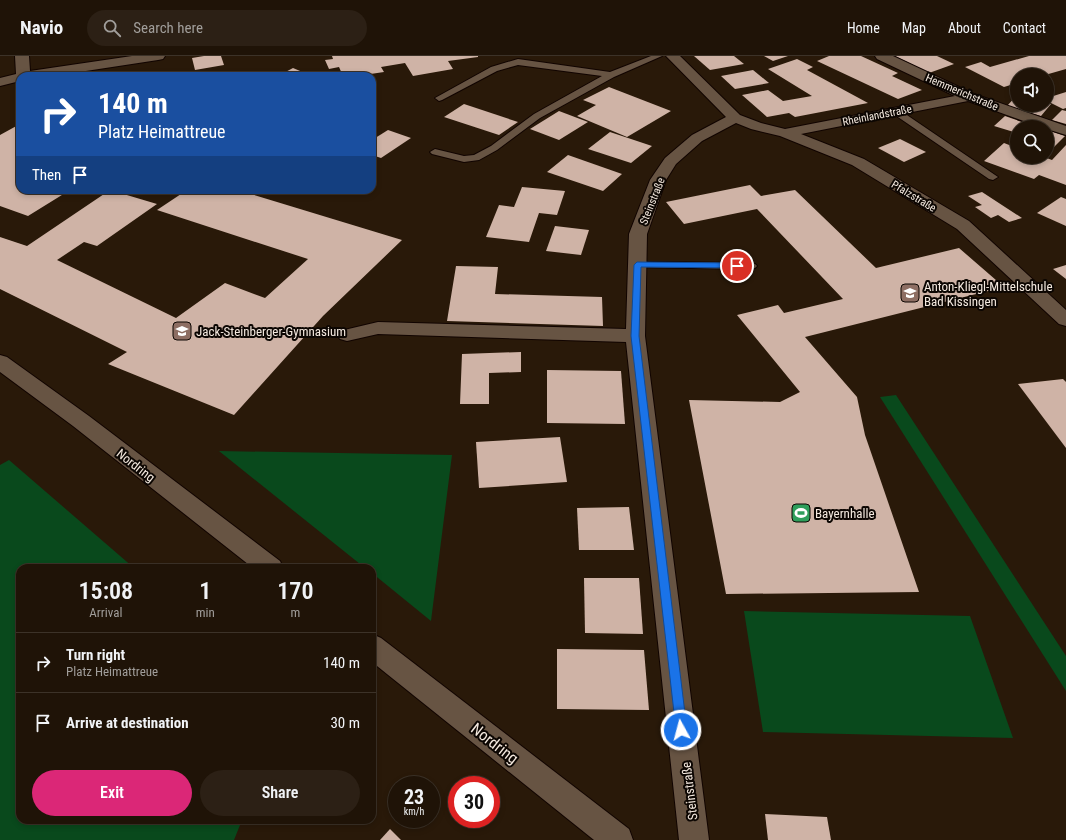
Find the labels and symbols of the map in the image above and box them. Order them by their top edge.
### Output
street label: Hemmerichstraße [924,71,1000,114]
street label: Rheinlandstraße [841,102,913,129]
street label: Steinstraße [637,176,668,227]
street label: Pfalzstraße [889,178,938,215]
pin [720,249,754,283]
place label: Anton-Kliegl-Mittelschule Bad Kissingen [924,279,1052,309]
school or university icon: Anton-Kliegl-Mittelschule Bad Kissingen [899,282,921,304]
school or university icon: Jack-Steinberger-Gymnasium [171,320,193,342]
place label: Jack-Steinberger-Gymnasium [196,324,346,339]
street label: Nordring [114,446,158,485]
sports icon: Bayernhalle [790,502,812,524]
place label: Bayernhalle [815,506,874,521]
position arrow [660,709,702,751]
street label: Nordring [467,719,522,768]
street label: Steinstraße [678,761,701,821]
speed limit sign: 30 [448,776,500,828]

